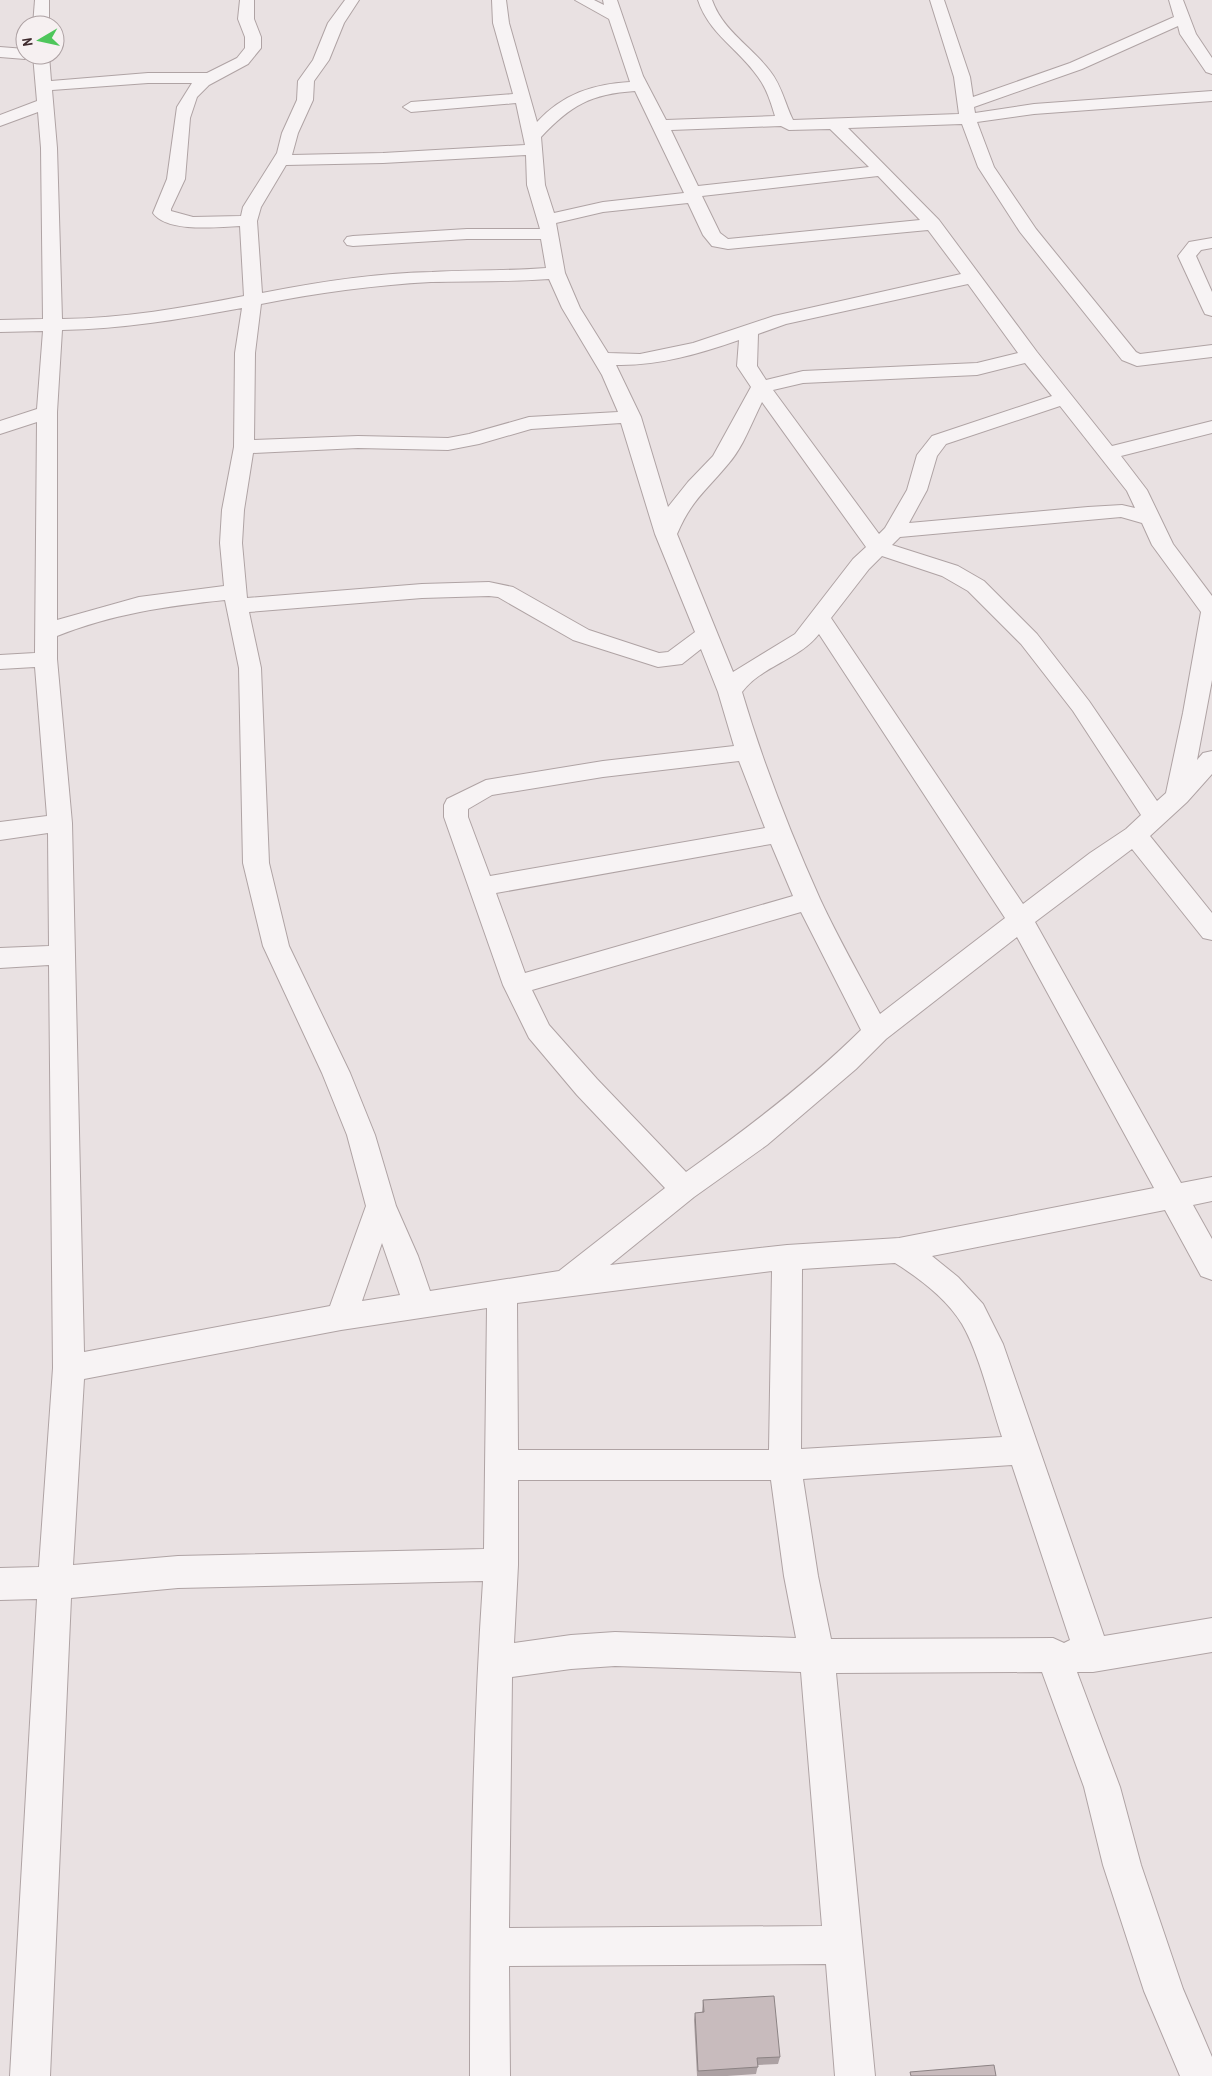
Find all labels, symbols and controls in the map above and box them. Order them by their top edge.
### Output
north arrow [15,15,65,65]
text: N [18,37,37,48]

